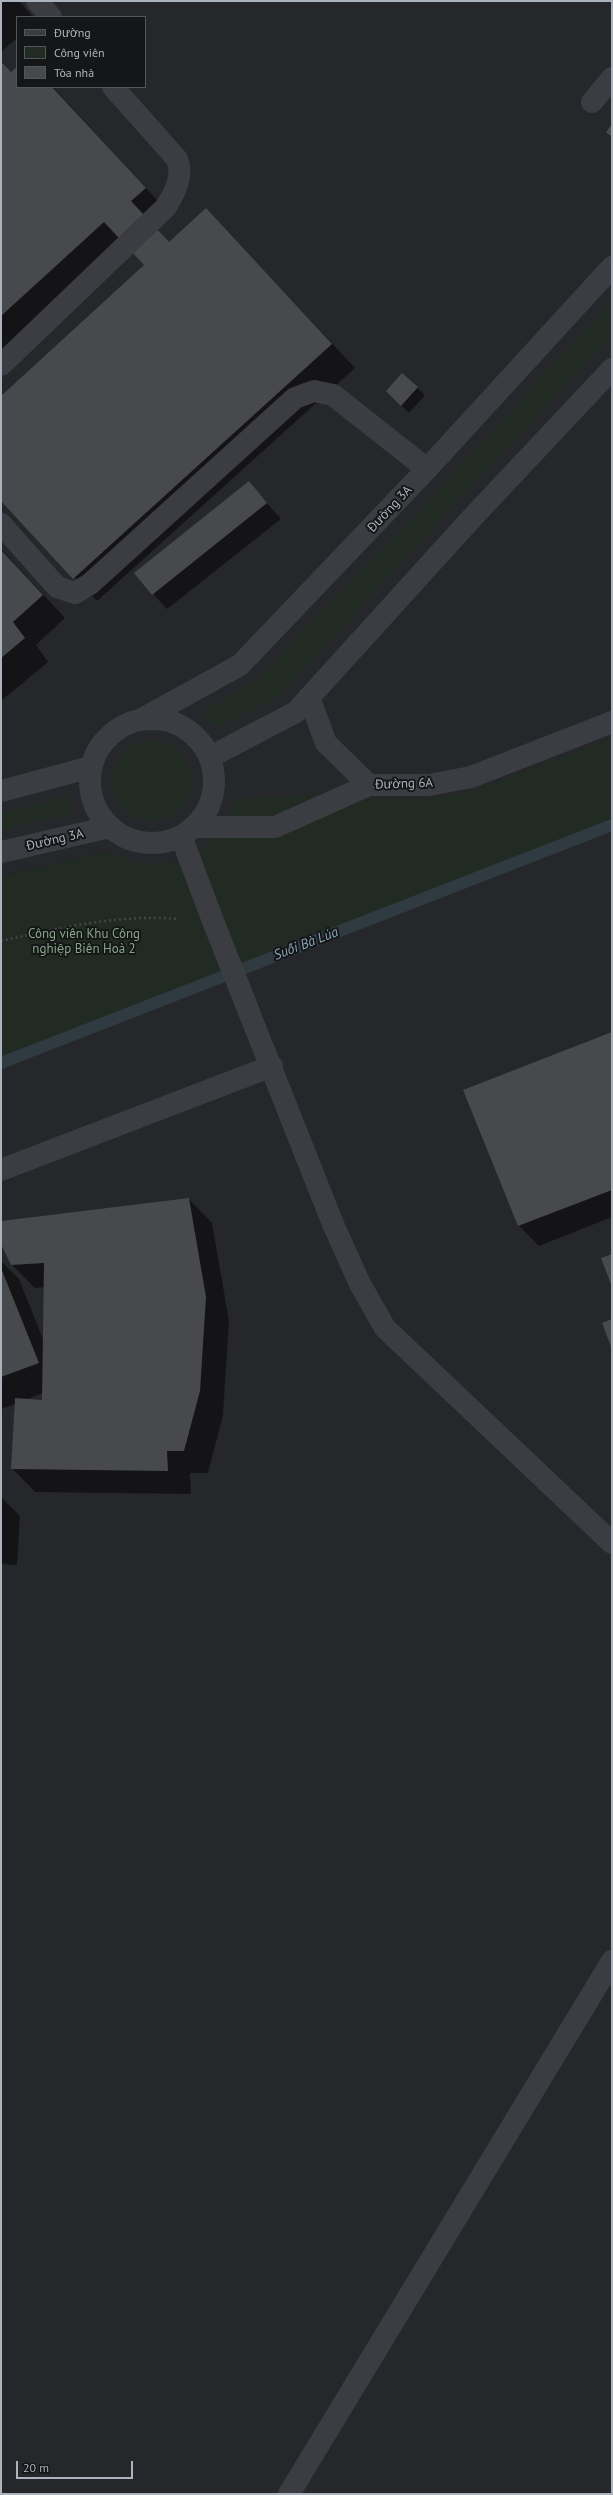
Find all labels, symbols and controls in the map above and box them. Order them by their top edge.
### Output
legend [16,16,146,88]
text: Đường [54,25,91,40]
text: Công viên [54,45,105,60]
text: Tòa nhà [54,65,94,80]
street label: Đường 3A [365,482,415,536]
street label: Đường 6A [375,775,433,793]
street label: Đường 3A [25,826,85,854]
water label: Suối Bà Lúa [271,924,341,964]
park label: Công viên Khu Công nghiệp Biên Hoà 2 [28,926,140,957]
scale bar [18,2453,135,2479]
text: 20 m [23,2460,49,2475]

